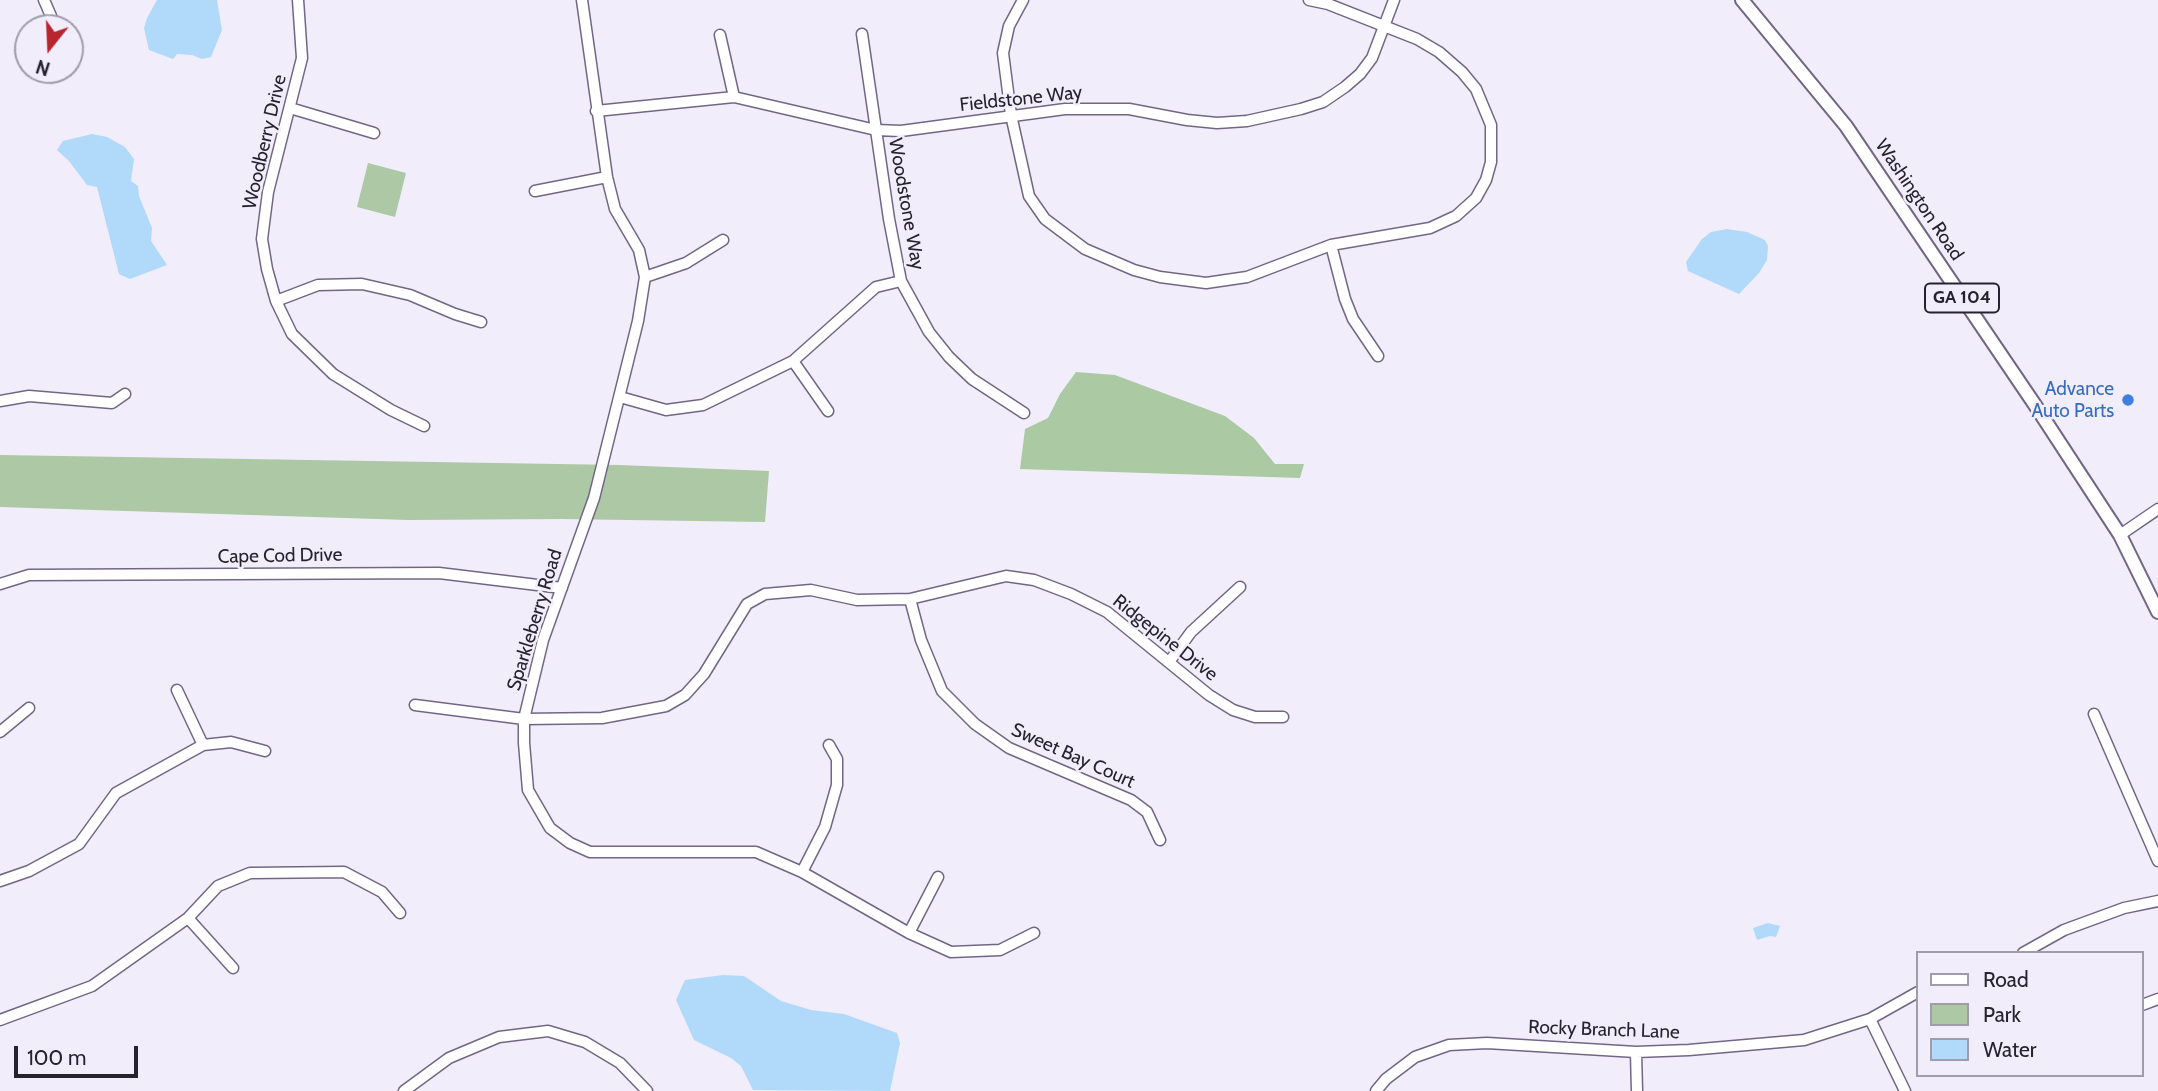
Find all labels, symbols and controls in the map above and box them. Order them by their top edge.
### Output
north arrow [14,14,84,84]
text: N [33,55,53,81]
street label: Woodberry Drive [238,72,292,212]
street label: Fieldstone Way [958,81,1084,117]
street label: Washington Road [1870,135,1968,265]
street label: Woodstone Way [883,136,929,272]
road number: GA 104 [1925,284,1999,312]
place label: Advance Auto Parts [2032,378,2114,422]
marker: Advance Auto Parts [2120,392,2136,408]
street label: Cape Cod Drive [217,544,343,568]
street label: Sparkleberry Road [503,547,567,693]
street label: Ridgepine Drive [1108,590,1222,686]
street label: Sweet Bay Court [1008,719,1138,793]
legend [1916,951,2144,1077]
text: Road [1983,967,2029,992]
text: Park [1983,1002,2021,1027]
street label: Rocky Branch Lane [1528,1016,1680,1044]
scale bar [18,1032,142,1076]
text: Water [1983,1037,2036,1062]
text: 100 m [27,1045,86,1070]

